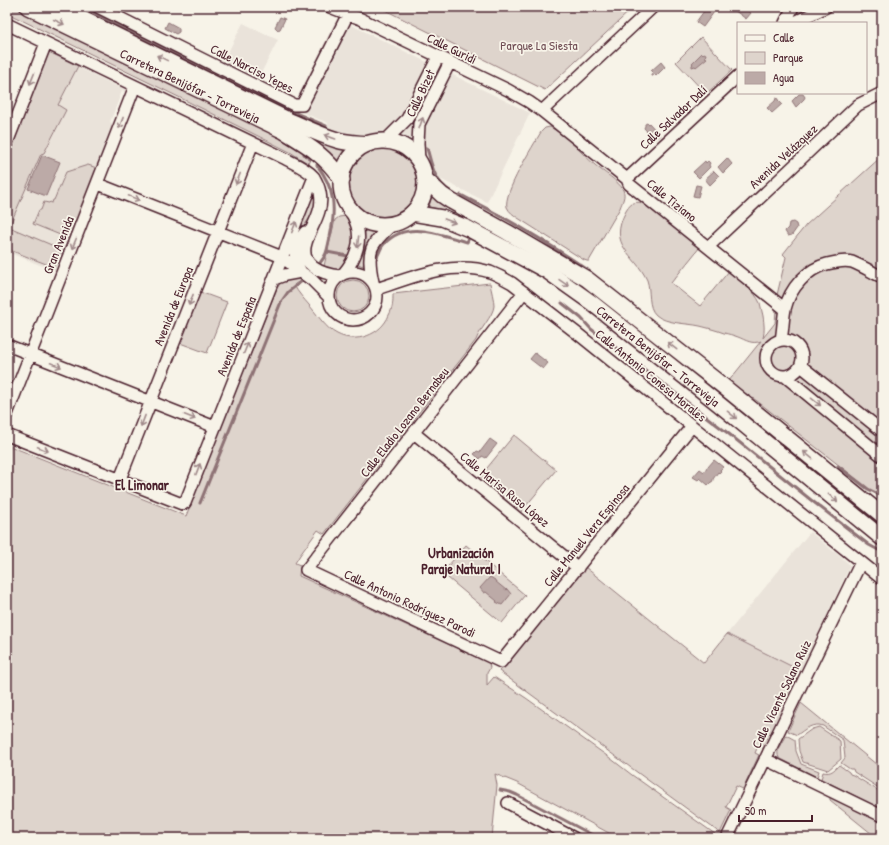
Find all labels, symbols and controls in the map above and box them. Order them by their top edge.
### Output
one-way arrow [53,19,65,26]
legend [737,22,867,94]
street label: Calle Guridi [424,28,480,68]
text: Calle [773,29,794,46]
park label: Parque La Siesta [500,36,578,54]
street label: Calle Narciso Yepes [207,39,297,97]
street label: Carretera Benijófar - Torrevieja [117,44,263,127]
text: Parque [773,49,803,66]
one-way arrow [156,53,168,61]
street label: Calle Bizet [401,66,439,120]
text: Agua [773,69,794,86]
one-way arrow [28,73,36,85]
street label: Calle Salvador Dalí [635,81,711,153]
one-way arrow [117,116,125,128]
one-way arrow [418,116,425,129]
street label: Avenida Velázquez [745,119,821,192]
one-way arrow [323,133,336,140]
one-way arrow [234,173,242,185]
street label: Calle Tiziano [643,174,701,226]
one-way arrow [128,195,140,202]
street label: Gran Avenida [38,213,78,277]
one-way arrow [443,218,456,225]
one-way arrow [291,222,298,234]
one-way arrow [354,235,361,248]
one-way arrow [69,237,77,249]
street label: Avenida de Europa [149,264,197,348]
one-way arrow [558,279,569,287]
one-way arrow [186,294,194,306]
street label: Avenida de España [212,294,260,378]
street label: Carretera Benijófar - Torrevieja [593,301,724,411]
street label: Calle Antonio Conesa Morales [592,325,710,425]
one-way arrow [667,341,678,350]
one-way arrow [242,343,250,355]
one-way arrow [50,361,62,369]
street label: Calle Eladio Lozano Bernabeu [355,363,453,481]
one-way arrow [811,397,822,406]
one-way arrow [727,411,738,419]
one-way arrow [184,414,196,421]
one-way arrow [138,415,146,427]
one-way arrow [37,446,49,453]
street label: Calle Marisa Ruso López [456,447,554,531]
one-way arrow [803,451,814,460]
one-way arrow [195,464,202,476]
district label: El Limonar [115,475,170,494]
street label: Calle Manuel Vera Espinosa [539,480,633,590]
one-way arrow [827,493,838,502]
district label: Urbanización Paraje Natural I [421,543,501,579]
street label: Calle Antonio Rodríguez Parodi [341,565,479,641]
street label: Calle Vicente Solano Ruiz [747,636,815,751]
scale bar [739,797,812,823]
text: 50 m [745,802,766,819]

